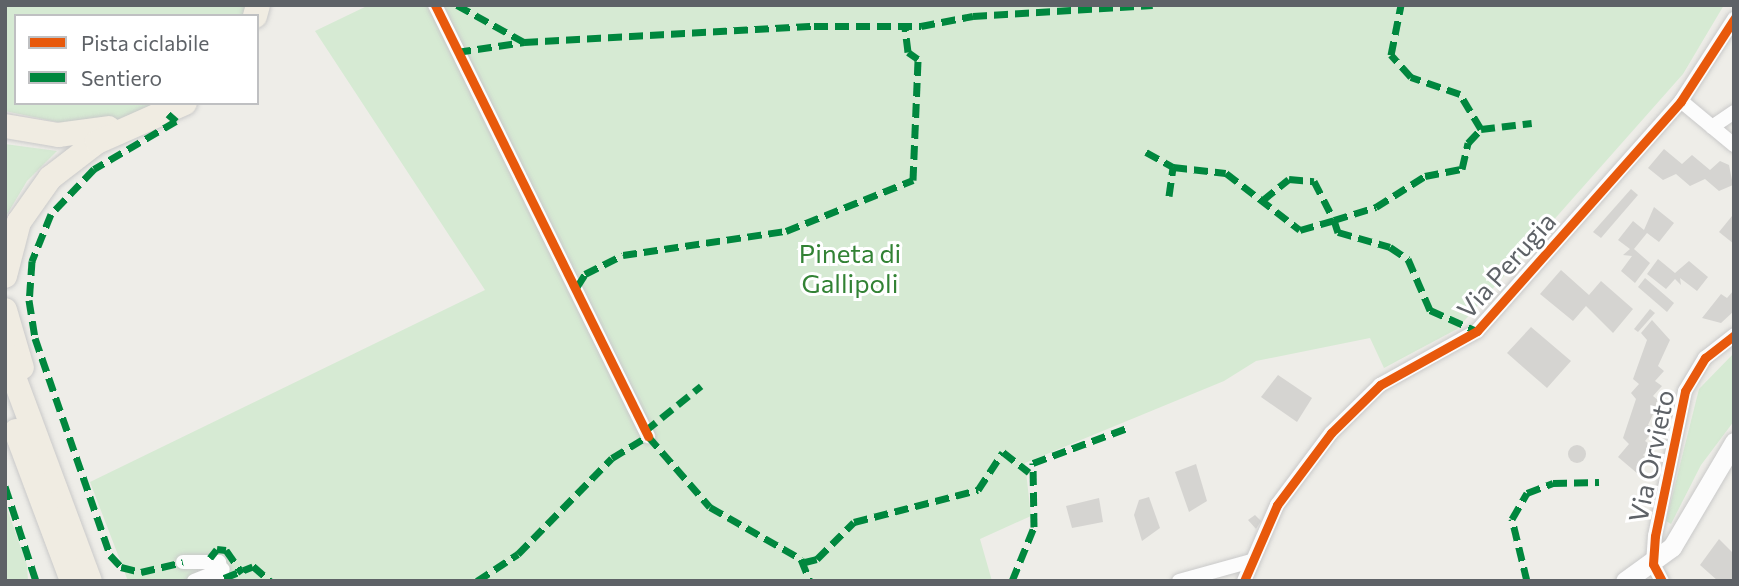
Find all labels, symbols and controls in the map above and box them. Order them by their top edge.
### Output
legend [14,14,259,105]
text: Pista ciclabile [81,30,209,55]
text: Sentiero [81,65,162,90]
street label: Via Perugia [1450,206,1562,324]
park label: Pineta di Gallipoli [799,237,901,298]
street label: Via Orvieto [1622,387,1680,525]

